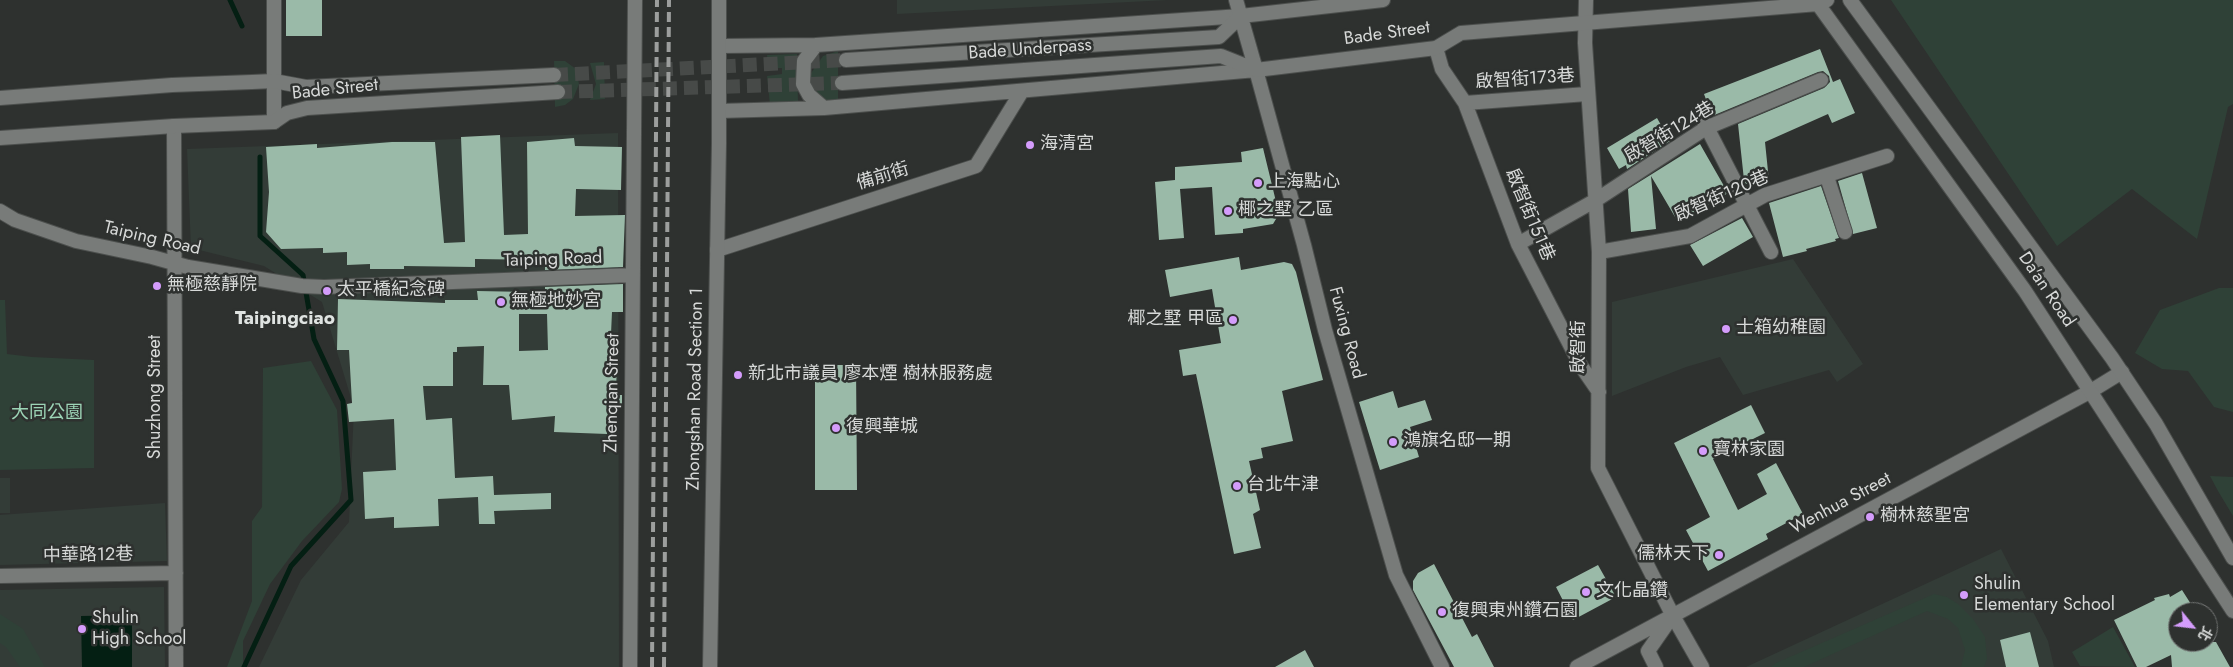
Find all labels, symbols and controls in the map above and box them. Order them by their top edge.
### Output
street label: Bade Street [1343,17,1431,51]
street label: Bade Underpass [968,35,1092,65]
street label: 啟智街173巷 [1475,66,1575,94]
street label: Bade Street [291,75,379,105]
street label: 啟智街124巷 [1621,98,1719,168]
place label: 海清宮 [1040,134,1094,156]
marker: 海清宮 [1024,139,1036,151]
street label: 備前街 [854,159,912,195]
street label: 啟智街151巷 [1500,166,1558,264]
street label: 啟智街120巷 [1671,167,1773,227]
place label: 上海點心 [1268,172,1340,194]
marker: 上海點心 [1252,177,1264,189]
place label: 椰之墅 乙區 [1238,200,1333,222]
marker: 椰之墅 乙區 [1222,205,1234,217]
street label: Taiping Road [101,217,203,261]
street label: Taiping Road [503,247,603,273]
street label: Da'an Road [2013,248,2079,332]
place label: 無極慈靜院 [167,275,257,297]
marker: 無極慈靜院 [151,280,163,292]
place label: 太平橋紀念碑 [337,280,445,302]
marker: 太平橋紀念碑 [321,285,333,297]
street label: Fuxing Road [1323,285,1369,381]
street label: Zhongshan Road Section 1 [683,287,709,491]
place label: 無極地妙宮 [511,291,601,313]
marker: 無極地妙宮 [495,296,507,308]
district label: Taipingciao [235,308,335,330]
place label: 椰之墅 甲區 [1128,309,1223,331]
marker: 椰之墅 甲區 [1227,314,1239,326]
place label: 士箱幼稚園 [1736,318,1826,340]
street label: 啟智街 [1569,320,1591,374]
marker: 士箱幼稚園 [1720,323,1732,335]
street label: Zhenqian Street [601,333,625,453]
street label: Shuzhong Street [145,335,167,459]
place label: 新北市議員 廖本煙 樹林服務處 [748,364,993,386]
marker: 新北市議員 廖本煙 樹林服務處 [732,369,744,381]
park label: 大同公園 [11,403,83,425]
place label: 復興華城 [846,417,918,439]
marker: 復興華城 [830,422,842,434]
place label: 鴻旗名邸一期 [1403,431,1511,453]
marker: 鴻旗名邸一期 [1387,436,1399,448]
place label: 寶林家園 [1713,440,1785,462]
marker: 寶林家園 [1697,445,1709,457]
street label: Wenhua Street [1787,468,1895,540]
place label: 台北牛津 [1247,475,1319,497]
marker: 台北牛津 [1231,480,1243,492]
place label: 樹林慈聖宮 [1880,506,1970,528]
marker: 樹林慈聖宮 [1864,511,1876,523]
street label: 中華路12巷 [43,544,133,568]
place label: 儒林天下 [1637,544,1709,566]
marker: 儒林天下 [1713,549,1725,561]
place label: Shulin Elementary School [1974,574,2115,616]
place label: 文化晶鑽 [1596,581,1668,603]
marker: 文化晶鑽 [1580,586,1592,598]
marker: Shulin Elementary School [1958,589,1970,601]
place label: 復興東州鑽石園 [1452,601,1578,623]
north arrow [2168,602,2218,652]
marker: 復興東州鑽石園 [1436,606,1448,618]
place label: Shulin High School [92,608,186,650]
marker: Shulin High School [76,623,88,635]
text: 北 [2193,623,2217,645]

